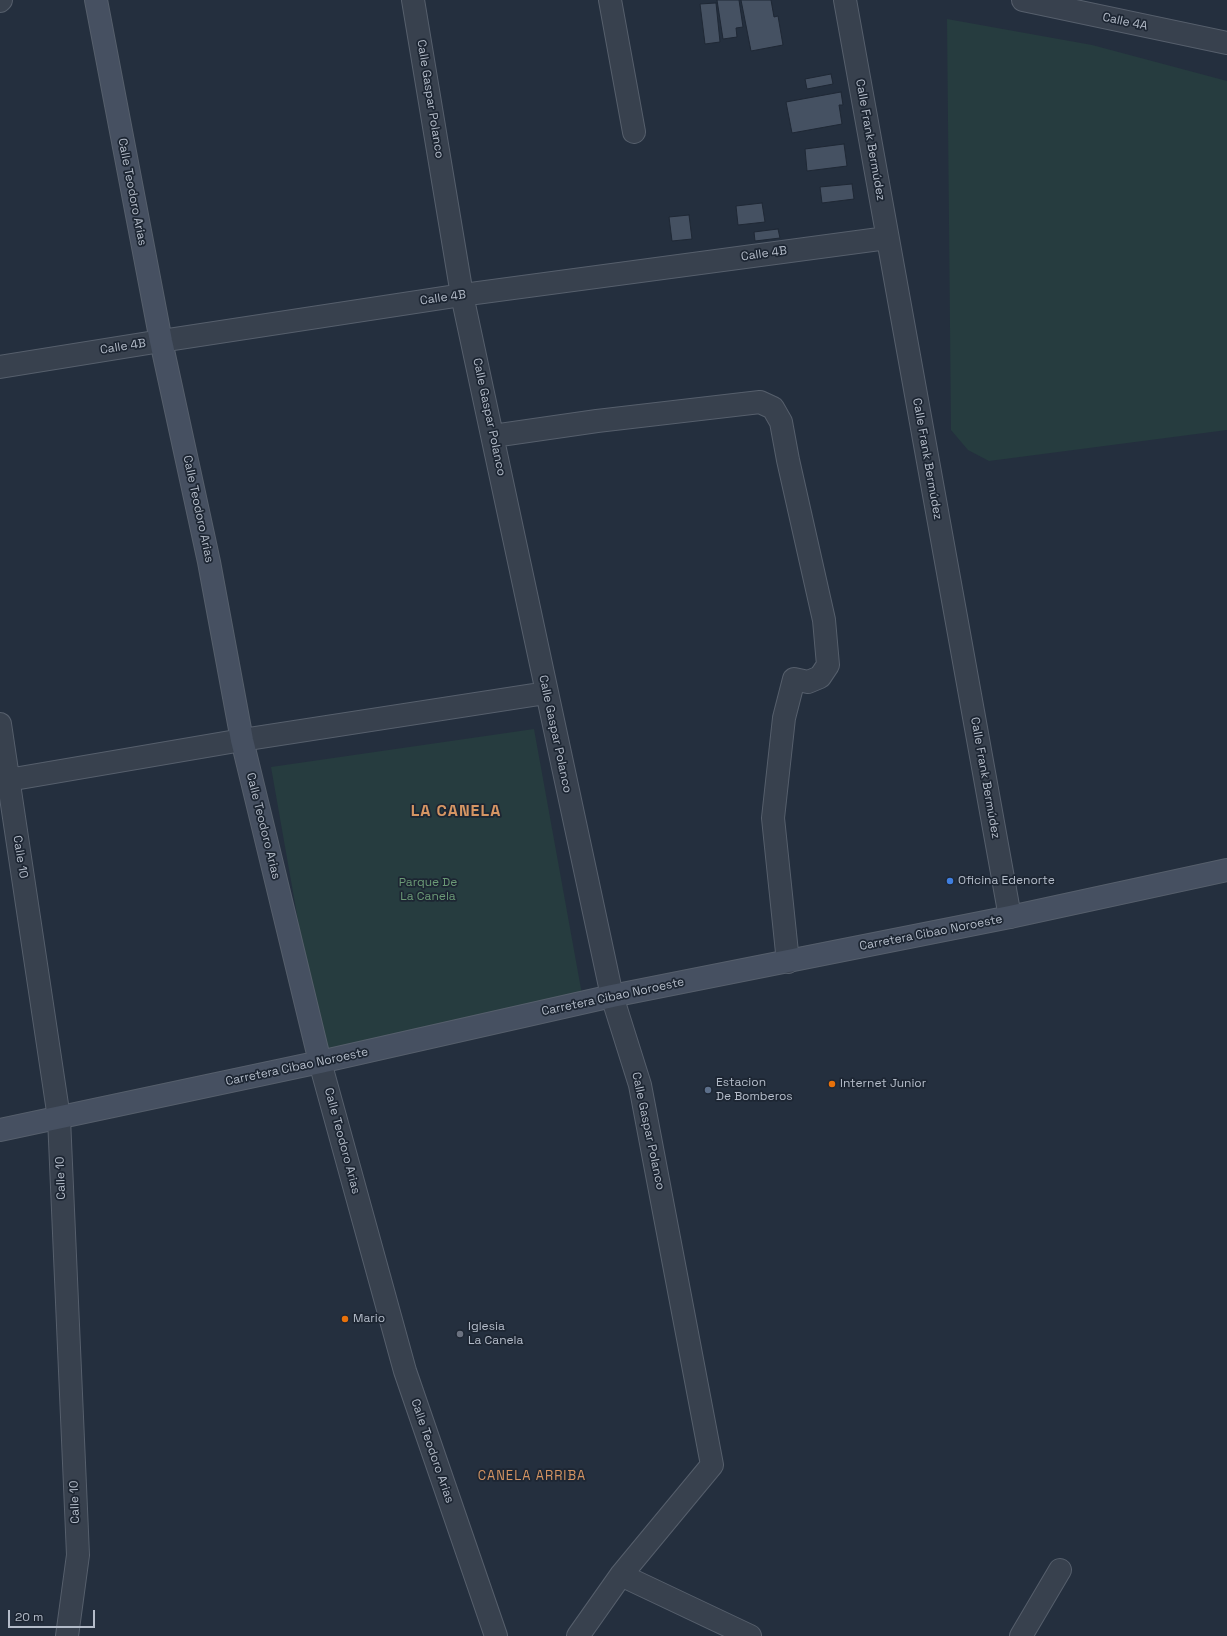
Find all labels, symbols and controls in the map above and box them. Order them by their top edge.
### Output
street label: Calle 4A [1101,10,1149,34]
street label: Calle Gaspar Polanco [413,39,447,159]
street label: Calle Frank Bermúdez [852,78,888,202]
street label: Calle Teodoro Arias [115,137,149,247]
street label: Calle 4B [740,244,788,264]
street label: Calle 4B [419,288,467,308]
street label: Calle 4B [99,336,147,358]
street label: Calle Gaspar Polanco [469,357,509,477]
street label: Calle Frank Bermúdez [909,397,945,521]
street label: Calle Teodoro Arias [180,454,216,564]
street label: Calle Gaspar Polanco [535,674,575,794]
street label: Calle Frank Bermúdez [967,716,1003,840]
street label: Calle Teodoro Arias [243,771,283,881]
district label: LA CANELA [411,802,501,822]
street label: Calle 10 [9,834,31,880]
place label: Oficina Edenorte [958,874,1055,888]
park label: Parque De La Canela [399,876,457,904]
marker: Oficina Edenorte [945,876,955,886]
street label: Carretera Cibao Noroeste [858,912,1004,954]
street label: Carretera Cibao Noroeste [540,975,686,1019]
street label: Carretera Cibao Noroeste [224,1045,370,1089]
street label: Calle Gaspar Polanco [628,1071,668,1191]
place label: Estacion De Bomberos [716,1076,793,1104]
place label: Internet Junior [840,1077,926,1091]
marker: Internet Junior [827,1079,837,1089]
marker: Estacion De Bomberos [703,1085,713,1095]
street label: Calle Teodoro Arias [321,1086,363,1196]
street label: Calle 10 [53,1156,69,1200]
place label: Mario [353,1312,385,1326]
marker: Mario [340,1314,350,1324]
place label: Iglesia La Canela [468,1320,523,1348]
marker: Iglesia La Canela [455,1329,465,1339]
street label: Calle Teodoro Arias [407,1397,457,1505]
district label: CANELA ARRIBA [478,1468,586,1484]
street label: Calle 10 [67,1480,83,1524]
scale bar [10,1602,97,1628]
text: 20 m [15,1609,43,1625]

